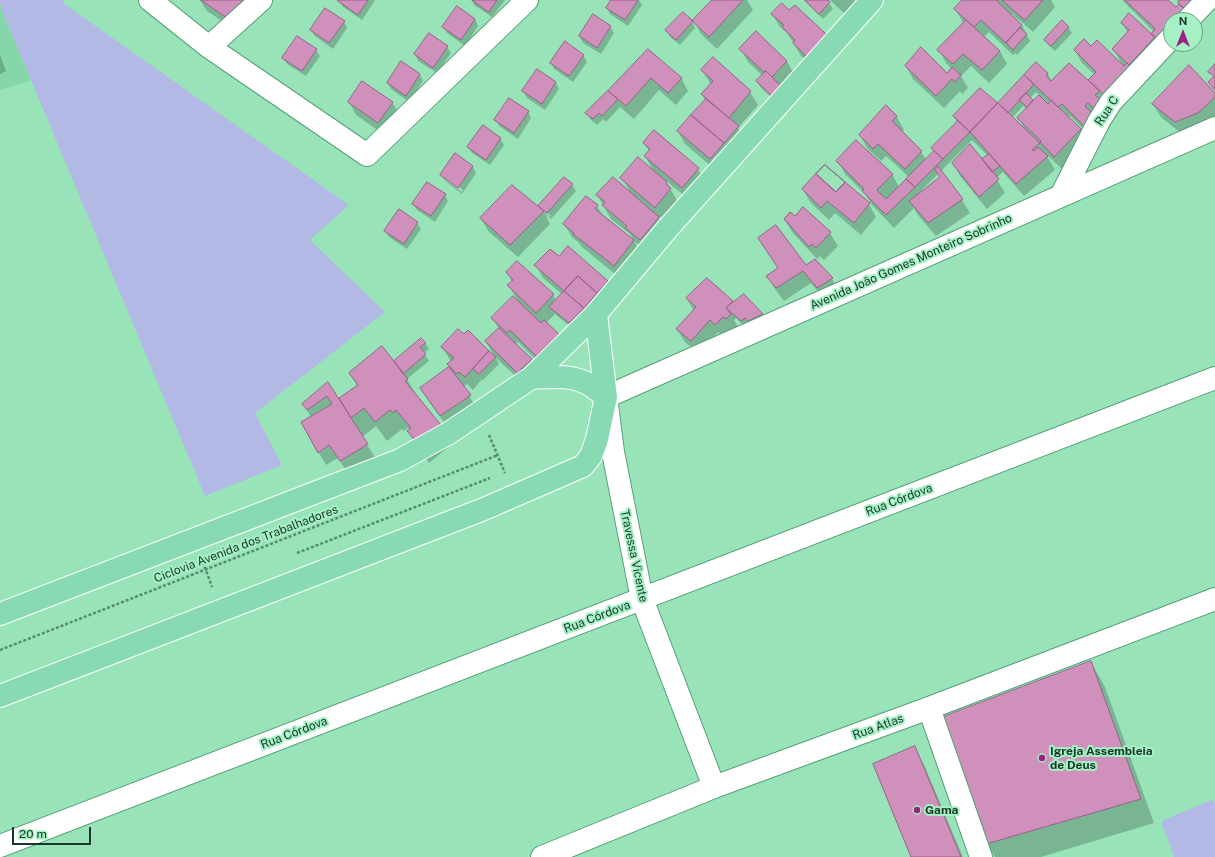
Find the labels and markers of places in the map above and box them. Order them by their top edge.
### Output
place label: Igreja Assembleia de Deus [1050,744,1153,772]
marker: Igreja Assembleia de Deus [1037,753,1047,763]
place label: Gama [925,803,958,817]
marker: Gama [912,805,922,815]

